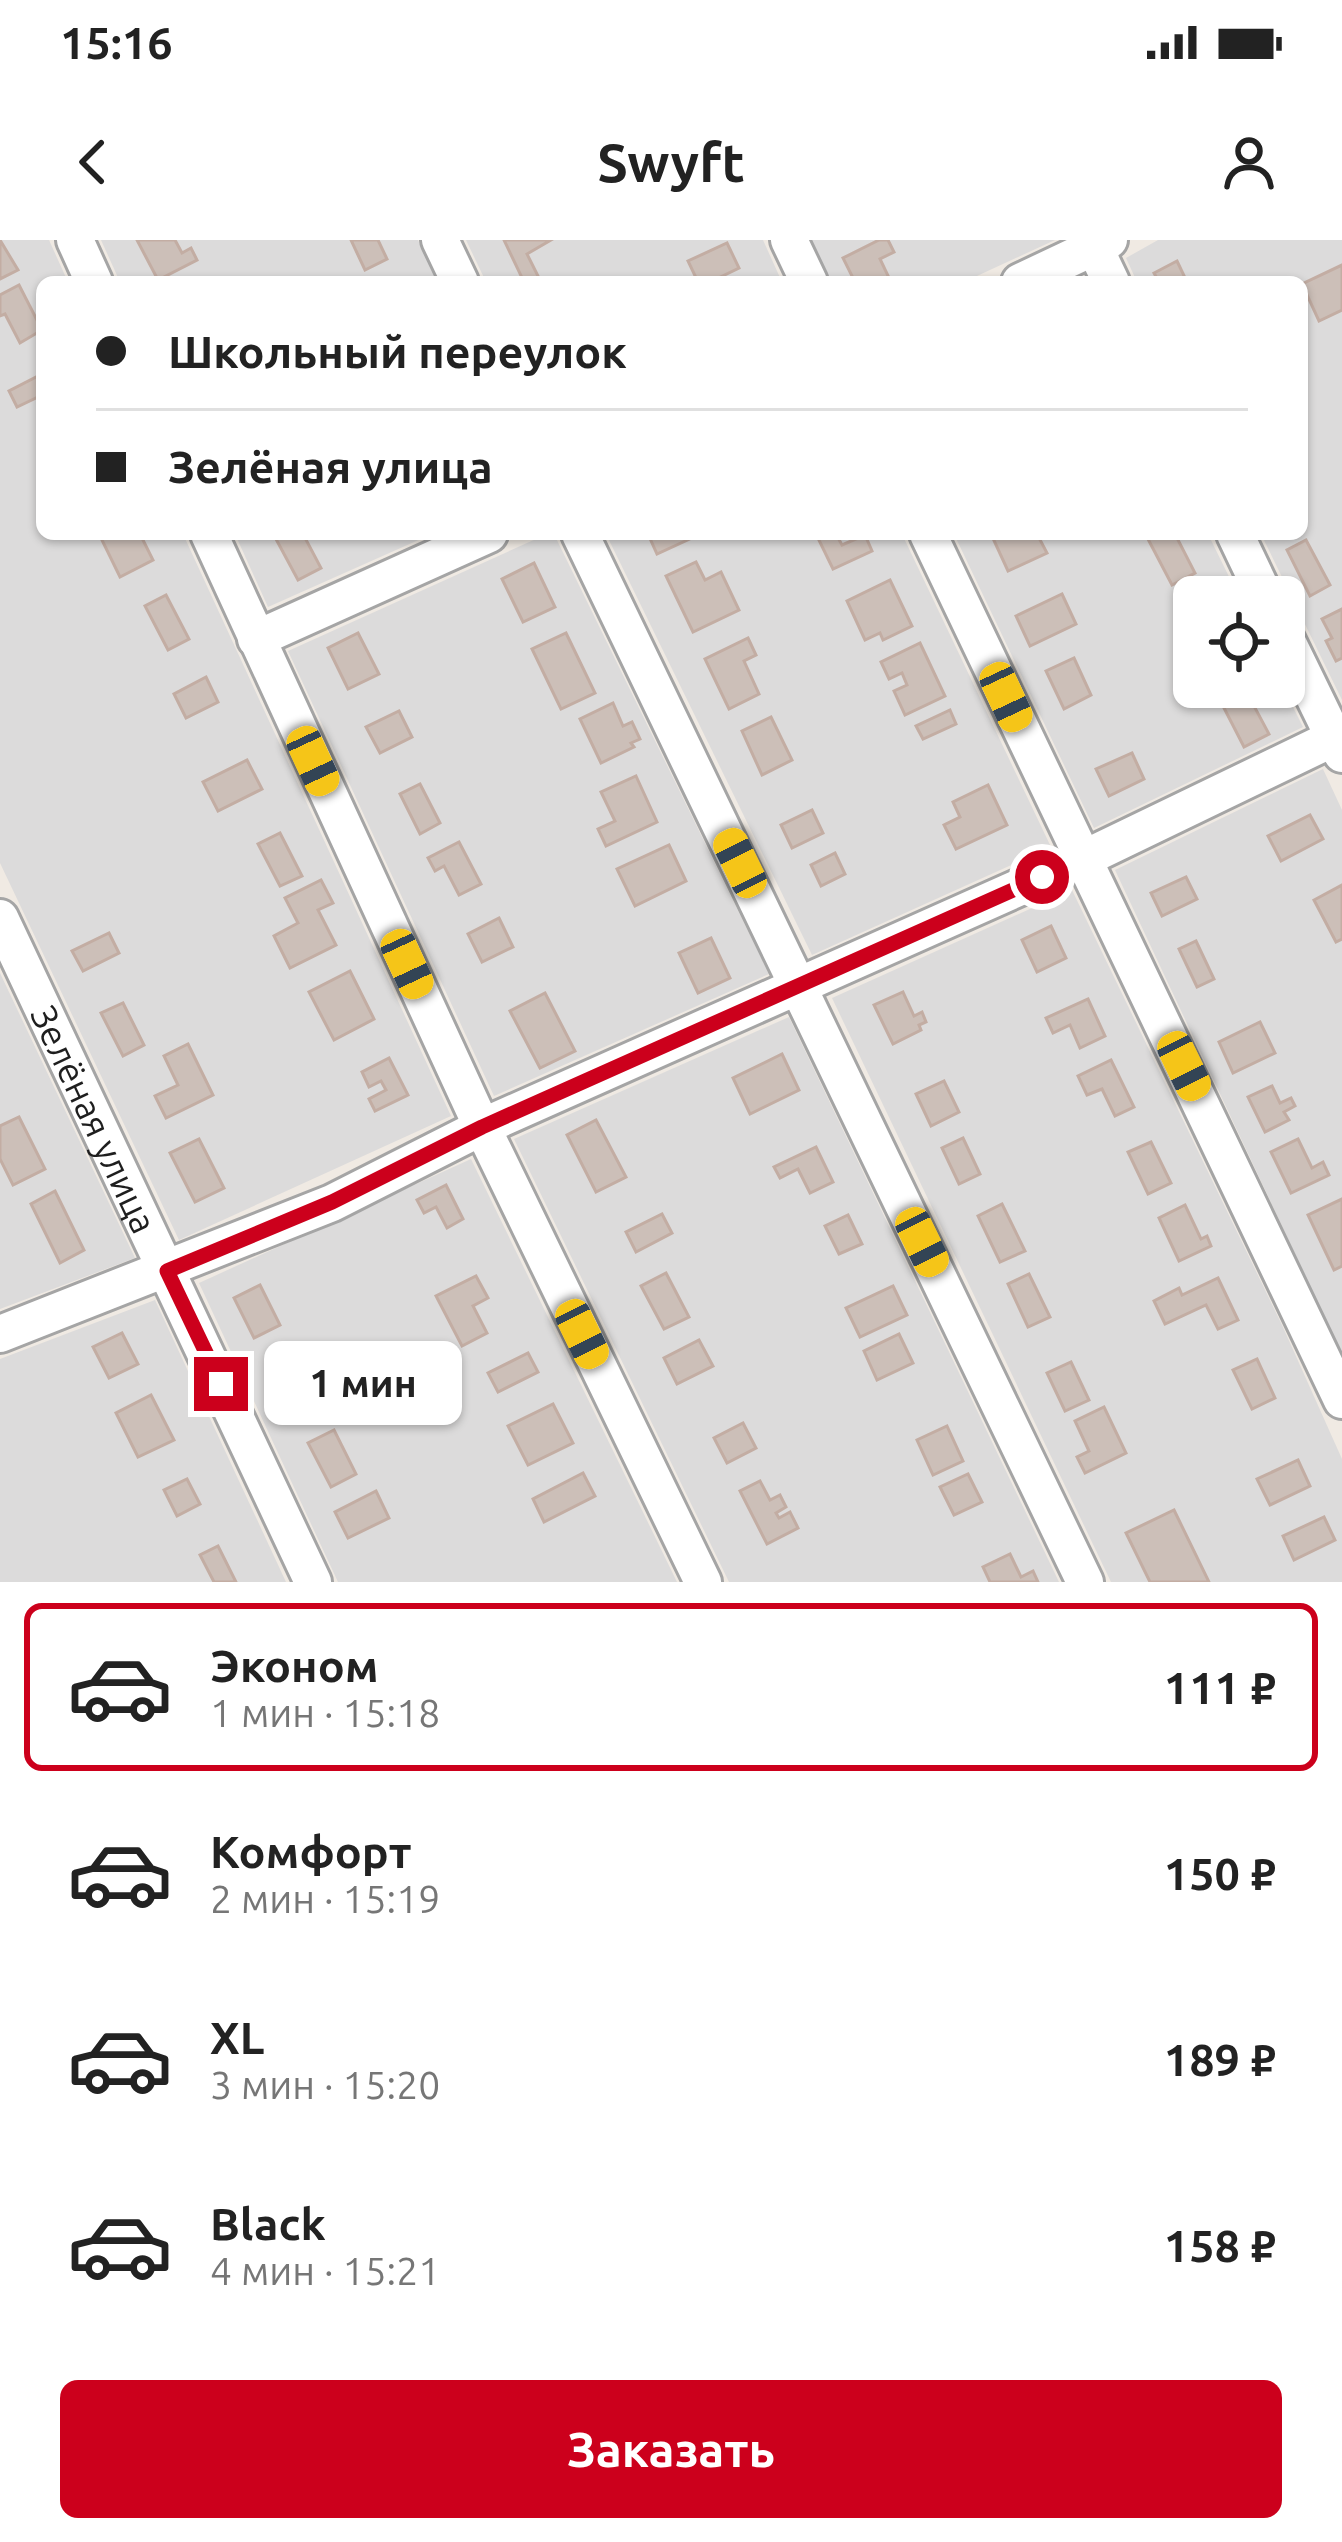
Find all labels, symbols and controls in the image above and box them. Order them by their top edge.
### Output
text: 15:16 [60,17,173,68]
icon: back [60,129,126,195]
icon: person [1216,129,1282,195]
text: Swyft [597,132,745,192]
text: Школьный переулок [168,326,627,377]
text: Зелёная улица [168,441,493,492]
map controls [1173,576,1305,708]
button: locate [1173,576,1305,708]
car [974,657,1038,737]
car [281,721,345,801]
car [708,823,772,903]
route start [1015,850,1069,904]
car [375,924,439,1004]
street label: Зелёная улица [24,998,166,1239]
car [1152,1026,1216,1106]
car [890,1202,954,1282]
car [550,1294,614,1374]
callout: 1 мин [263,1342,461,1426]
route end [194,1357,248,1411]
text: 1 мин [309,1361,417,1404]
icon: car [66,1633,174,1741]
text: Эконом [210,1640,379,1691]
text: 111 ₽ [1164,1662,1276,1713]
text: 1 мин · 15:18 [210,1691,440,1734]
icon: car [66,1819,174,1927]
text: Комфорт [210,1826,412,1877]
text: 150 ₽ [1164,1848,1276,1899]
text: 2 мин · 15:19 [210,1877,440,1920]
icon: car [66,2005,174,2113]
text: XL [210,2012,264,2063]
text: 189 ₽ [1164,2034,1276,2085]
text: 3 мин · 15:20 [210,2063,440,2106]
icon: car [66,2191,174,2299]
text: Black [210,2198,326,2249]
text: 158 ₽ [1164,2220,1276,2271]
text: 4 мин · 15:21 [210,2249,440,2292]
button: Заказать [60,2380,1282,2518]

